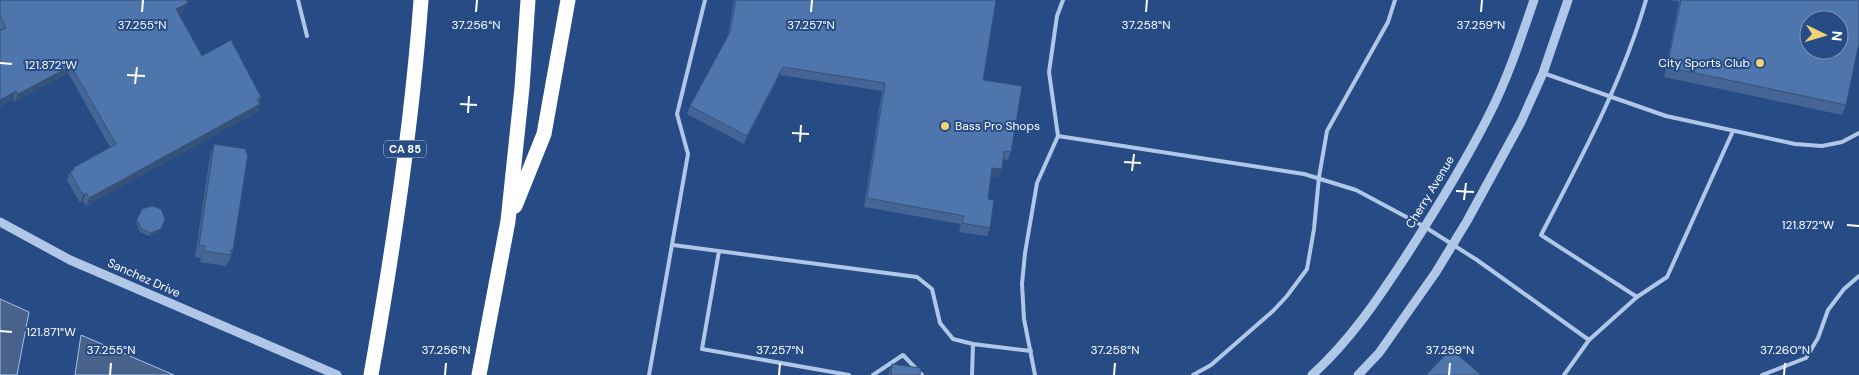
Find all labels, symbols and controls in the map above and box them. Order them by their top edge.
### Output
north arrow [1799,10,1849,60]
text: 37.255°N [118,17,166,33]
text: 37.256°N [451,17,501,33]
text: 37.257°N [787,17,835,33]
text: 37.258°N [1122,17,1170,33]
text: 37.259°N [1457,17,1505,33]
text: N [1828,30,1846,42]
place label: City Sports Club [1658,55,1750,71]
text: 121.872°W [25,57,78,73]
marker: City Sports Club [1754,57,1766,69]
place label: Bass Pro Shops [955,118,1040,134]
marker: Bass Pro Shops [939,120,951,132]
road number: CA 85 [384,140,426,158]
street label: Cherry Avenue [1402,153,1458,231]
text: 121.872°W [1782,217,1835,233]
street label: Sanchez Drive [105,255,183,301]
text: 121.871°W [26,324,76,340]
text: 37.255°N [87,342,135,358]
text: 37.256°N [421,342,471,358]
text: 37.257°N [756,342,804,358]
text: 37.258°N [1091,342,1139,358]
text: 37.259°N [1426,342,1474,358]
text: 37.260°N [1760,342,1810,358]

